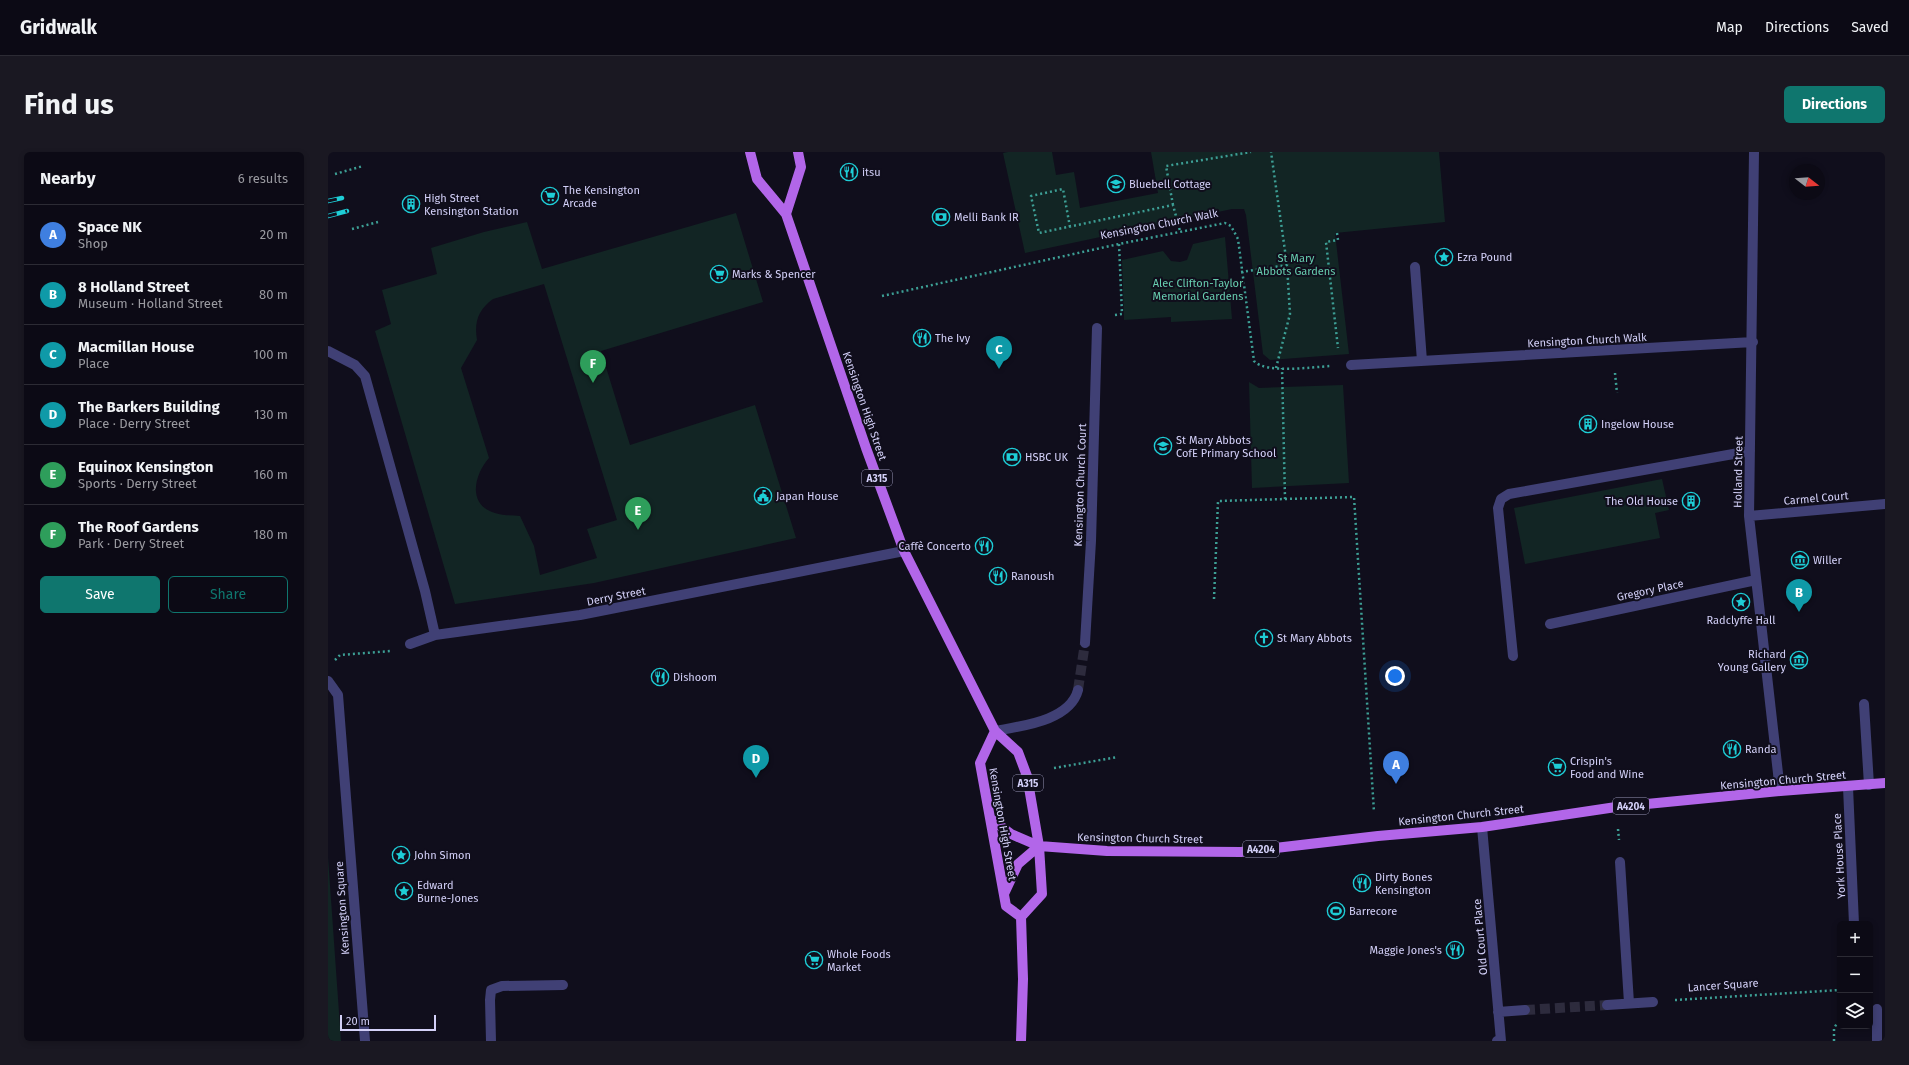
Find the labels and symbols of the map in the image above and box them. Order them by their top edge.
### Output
restaurant icon: itsu [839,162,859,182]
north arrow [1789,164,1825,200]
place label: itsu [862,166,881,179]
school or university icon: Bluebell Cottage [1106,174,1126,194]
place label: Bluebell Cottage [1129,178,1211,191]
place label: The Kensington Arcade [563,184,640,210]
supermarket icon: The Kensington Arcade [540,186,560,206]
place label: High Street Kensington Station [424,192,519,218]
building icon: High Street Kensington Station [401,194,421,214]
bank icon: Melli Bank IR [931,207,951,227]
street label: Kensington Church Walk [1099,207,1219,242]
place label: Melli Bank IR [954,211,1019,224]
place icon: Ezra Pound [1434,247,1454,267]
place label: Ezra Pound [1457,251,1512,264]
park label: St Mary Abbots Gardens [1257,252,1335,278]
supermarket icon: Marks & Spencer [709,264,729,284]
place label: Marks & Spencer [732,268,816,281]
park label: Alec Clifton-Taylor Memorial Gardens [1153,277,1244,303]
restaurant icon: The Ivy [912,328,932,348]
street label: Kensington Church Walk [1527,331,1647,350]
place label: The Ivy [935,332,971,345]
pin: C [986,336,1012,369]
pin: F [580,350,606,383]
street label: Kensington High Street [840,350,889,462]
building icon: Ingelow House [1578,414,1598,434]
place label: Ingelow House [1601,418,1674,431]
street label: Kensington Church Court [1072,423,1089,547]
place label: St Mary Abbots CofE Primary School [1176,434,1276,460]
school or university icon: St Mary Abbots CofE Primary School [1153,436,1173,456]
street label: Holland Street [1731,436,1746,508]
bank icon: HSBC UK [1002,447,1022,467]
place label: HSBC UK [1025,451,1069,464]
road number: A315 [862,470,892,486]
public building icon: Japan House [753,486,773,506]
street label: Carmel Court [1783,489,1849,508]
place label: Japan House [776,490,839,503]
building icon: The Old House [1681,491,1701,511]
place label: The Old House [1605,495,1678,508]
pin: E [625,497,651,530]
restaurant icon: Caffè Concerto [974,536,994,556]
place label: Caffè Concerto [898,540,971,553]
museum icon: Willer [1790,550,1810,570]
place label: Willer [1813,554,1843,567]
restaurant icon: Ranoush [988,566,1008,586]
place label: Ranoush [1011,570,1054,583]
street label: Gregory Place [1616,577,1685,604]
pin: B [1786,579,1812,612]
street label: Derry Street [586,584,647,609]
place icon: Radclyffe Hall [1731,592,1751,612]
place label: Radclyffe Hall [1707,614,1775,627]
church icon: St Mary Abbots [1254,628,1274,648]
place label: St Mary Abbots [1277,632,1352,645]
place label: Richard Young Gallery [1718,648,1787,674]
museum icon: Richard Young Gallery [1789,650,1809,670]
your location [1385,666,1405,686]
restaurant icon: Dishoom [650,667,670,687]
place label: Dishoom [673,671,717,684]
restaurant icon: Randa [1722,739,1742,759]
place label: Randa [1745,743,1777,756]
pin: D [743,745,769,778]
pin: A [1383,751,1409,784]
place label: Crispin's Food and Wine [1570,755,1644,781]
supermarket icon: Crispin's Food and Wine [1547,757,1567,777]
street label: Kensington High Street [986,767,1019,882]
street label: Kensington Church Street [1720,769,1846,792]
road number: A315 [1013,775,1043,791]
road number: A4204 [1613,798,1649,814]
street label: Kensington Church Street [1398,802,1524,829]
street label: York House Place [1831,813,1848,899]
street label: Kensington Church Street [1077,831,1203,846]
road number: A4204 [1243,841,1279,857]
place icon: John Simon [391,845,411,865]
place label: John Simon [414,849,471,862]
street label: Kensington Square [333,861,352,955]
place label: Dirty Bones Kensington [1375,871,1432,897]
restaurant icon: Dirty Bones Kensington [1352,873,1372,893]
place label: Edward Burne-Jones [417,879,478,905]
place icon: Edward Burne-Jones [394,881,414,901]
street label: Old Court Place [1471,898,1490,976]
sports icon: Barrecore [1326,901,1346,921]
place label: Barrecore [1349,905,1397,918]
restaurant icon: Maggie Jones's [1445,940,1465,960]
place label: Maggie Jones's [1369,944,1442,957]
place label: Whole Foods Market [827,948,891,974]
supermarket icon: Whole Foods Market [804,950,824,970]
street label: Lancer Square [1687,977,1759,994]
scale bar [340,1013,436,1032]

